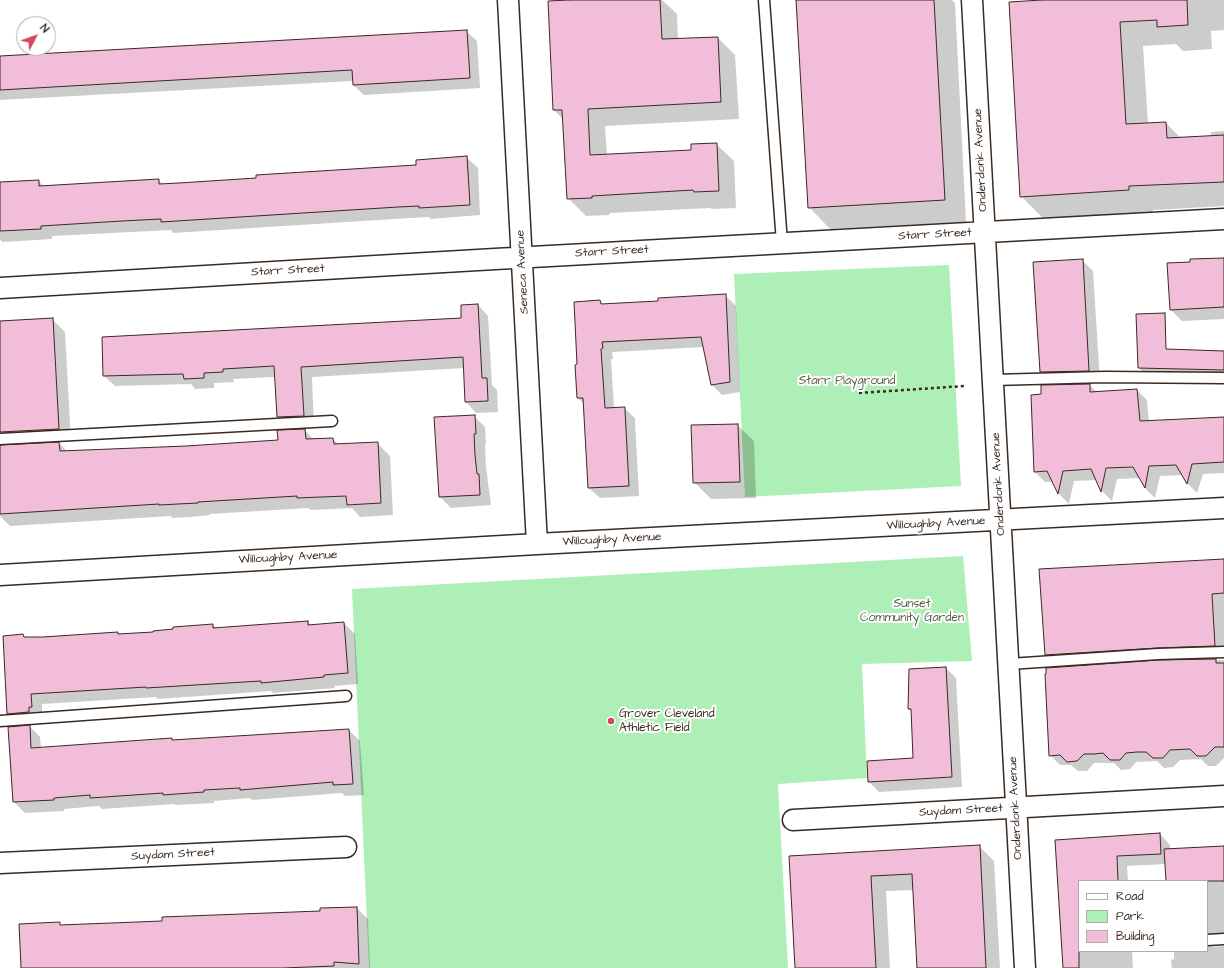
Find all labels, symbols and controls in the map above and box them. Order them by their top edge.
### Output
north arrow [16,16,56,56]
text: N [37,21,53,36]
street label: Onderdonk Avenue [971,108,991,212]
street label: Starr Street [898,226,972,244]
street label: Seneca Avenue [514,230,532,314]
street label: Starr Street [575,243,649,261]
street label: Starr Street [251,262,325,280]
park label: Starr Playground [799,374,895,388]
street label: Onderdonk Avenue [989,432,1009,536]
street label: Willoughby Avenue [886,514,986,534]
street label: Willoughby Avenue [562,530,662,550]
street label: Willoughby Avenue [238,548,338,568]
park label: Sunset Community Garden [860,597,964,625]
place label: Grover Cleveland Athletic Field [619,707,715,735]
marker: Grover Cleveland Athletic Field [606,716,616,726]
street label: Onderdonk Avenue [1006,756,1026,860]
street label: Suydam Street [919,802,1003,820]
street label: Suydam Street [131,846,215,864]
legend [1078,880,1208,952]
text: Road [1116,888,1144,905]
text: Park [1116,908,1144,925]
text: Building [1116,928,1154,945]

